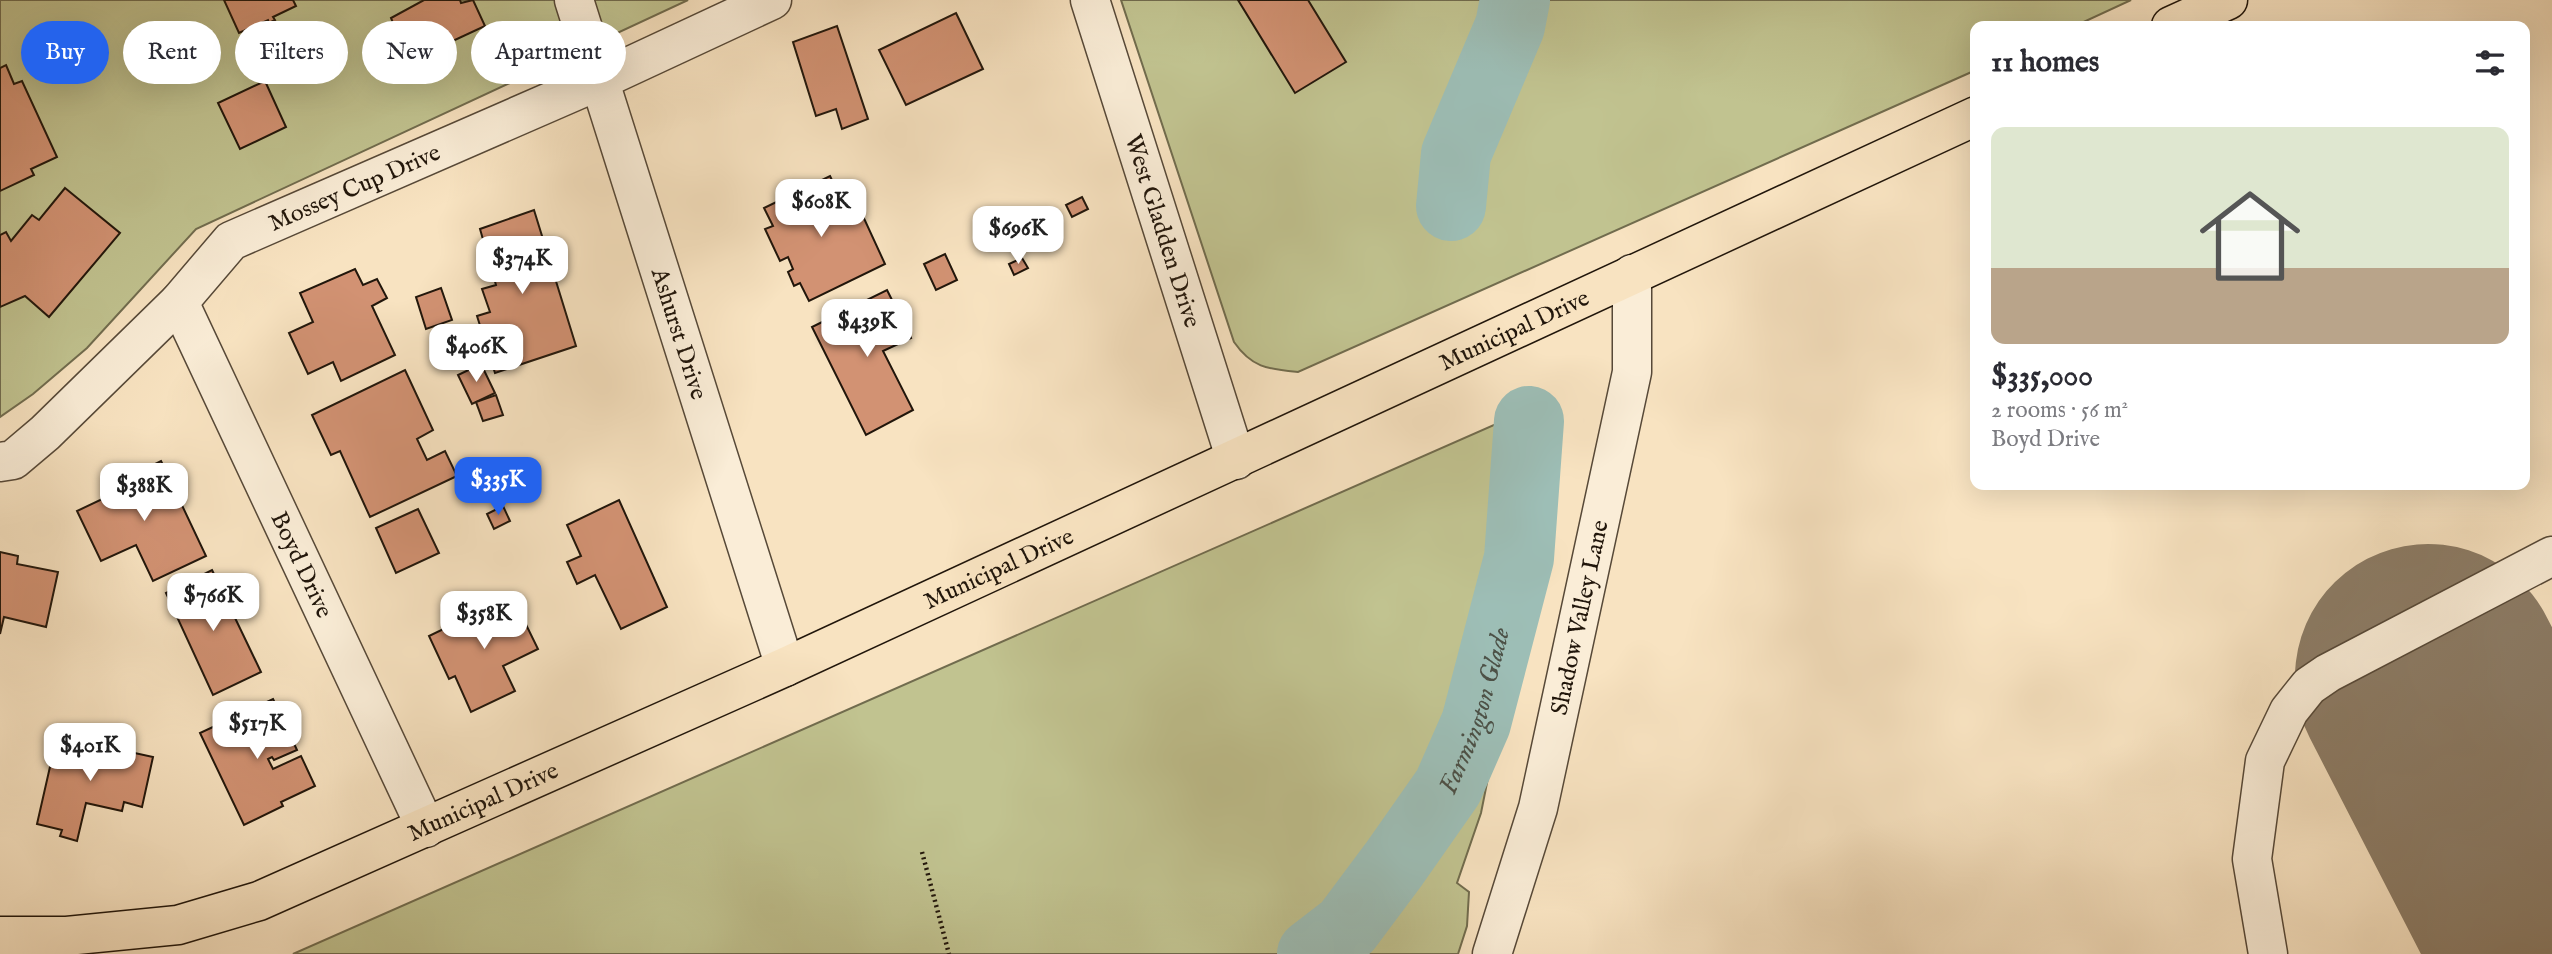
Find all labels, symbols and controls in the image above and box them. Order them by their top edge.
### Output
chip: Buy [21,21,109,84]
chip: Rent [123,21,221,84]
chip: Filters [235,21,348,84]
chip: New [362,21,457,84]
chip: Apartment [471,21,626,84]
text: 11 homes [1991,44,2099,82]
icon: filters [2471,44,2509,82]
street label: West Gladden Drive [1117,131,1207,332]
street label: Mossey Cup Drive [264,138,445,240]
icon: home [2187,173,2313,299]
pin: $608K [772,180,870,239]
text: $608K [791,187,851,216]
pin: $696K [969,206,1067,266]
text: $696K [989,214,1047,243]
pin: $374K [473,236,571,296]
text: $374K [492,244,552,273]
street label: Ashurst Drive [642,263,713,404]
street label: Municipal Drive [1435,283,1595,379]
pin: $439K [818,300,916,359]
text: $439K [837,307,897,336]
pin: $406K [427,324,525,384]
text: $406K [445,332,507,361]
text: $335,000 [1991,358,2093,396]
text: 2 rooms · 56 m² [1991,396,2128,425]
text: Boyd Drive [1991,425,2100,454]
pin: $335K [449,458,547,517]
pin: $388K [95,463,193,523]
text: $335K [471,465,525,494]
text: $388K [116,471,172,500]
street label: Boyd Drive [263,507,339,623]
street label: Shadow Valley Lane [1544,517,1617,718]
street label: Municipal Drive [919,522,1079,618]
pin: $766K [164,574,262,633]
text: $766K [183,581,243,610]
pin: $358K [435,592,533,651]
text: $358K [456,599,512,628]
water label: Farmington Glade [1432,624,1518,799]
pin: $517K [208,702,306,761]
text: $517K [228,709,286,738]
pin: $401K [41,724,139,783]
text: $401K [60,731,120,760]
street label: Municipal Drive [403,756,564,850]

